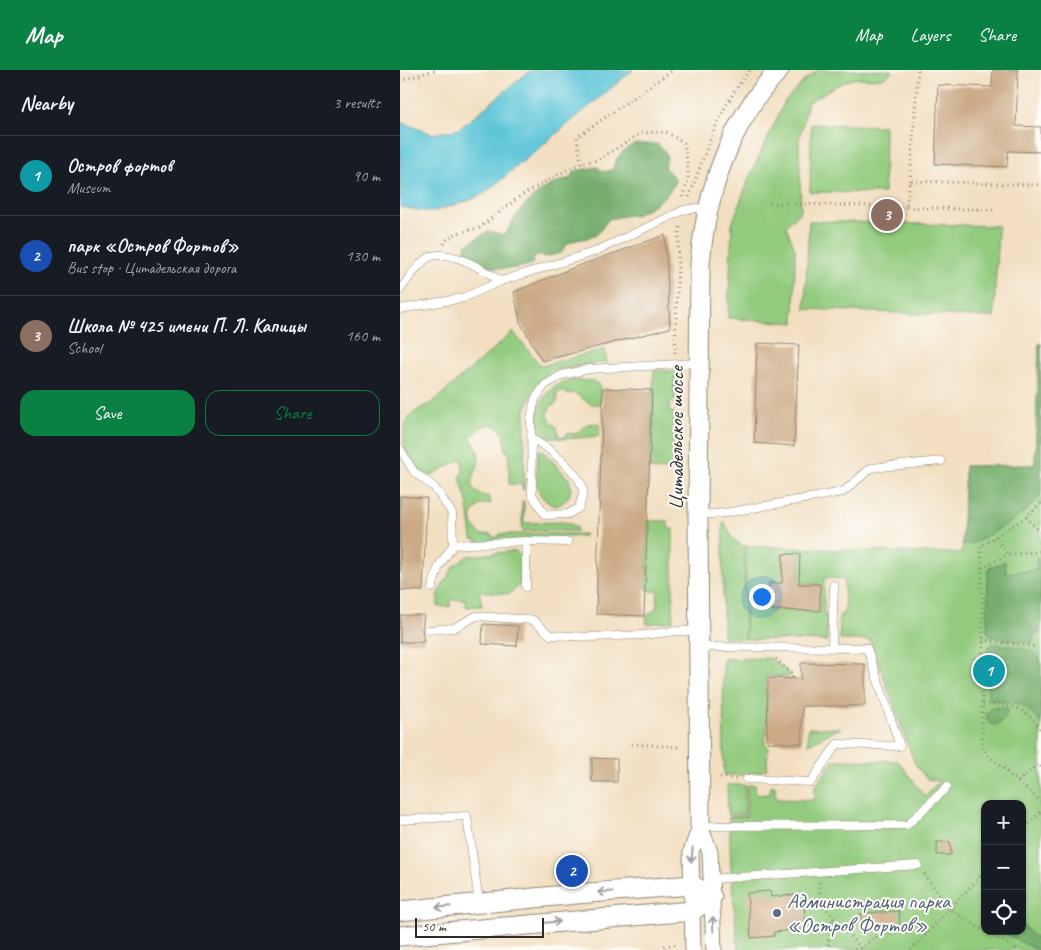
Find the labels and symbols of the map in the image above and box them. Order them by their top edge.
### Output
pin: 3 [871,196,903,234]
street label: Цитадельское шоссе [663,364,689,510]
your location [749,584,775,610]
pin: 1 [973,652,1005,690]
one-way arrow [687,846,697,862]
pin: 2 [556,852,588,890]
one-way arrow [597,887,613,896]
place label: Администрация парка «Остров Фортов» [787,888,952,938]
one-way arrow [435,902,451,911]
marker: Администрация парка «Остров Фортов» [771,907,783,919]
scale bar [415,915,544,938]
one-way arrow [708,916,717,932]
one-way arrow [545,917,561,927]

